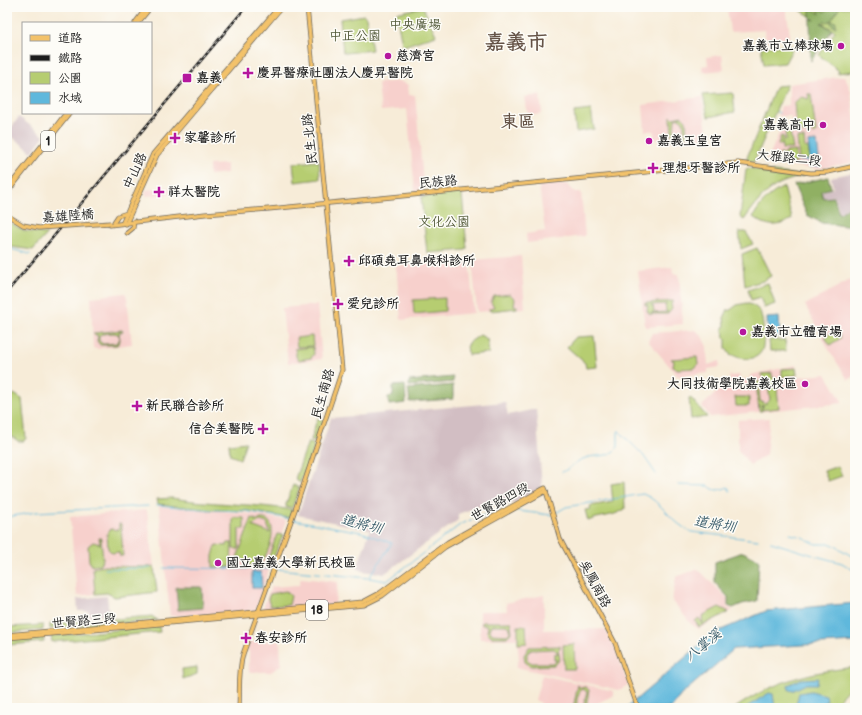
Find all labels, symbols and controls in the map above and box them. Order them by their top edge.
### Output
park label: 中央廣場 [389,17,441,33]
legend [22,22,152,114]
park label: 中正公園 [329,28,381,44]
district label: 嘉義市 [485,30,548,55]
text: 道路 [58,31,82,46]
place label: 嘉義市立棒球場 [742,38,833,54]
marker: 嘉義市立棒球場 [836,41,846,51]
place label: 慈濟宮 [396,48,435,64]
text: 鐵路 [58,51,82,66]
marker: 慈濟宮 [383,51,393,61]
place label: 慶昇醫療社團法人慶昇醫院 [257,65,413,81]
marker: 慶昇醫療社團法人慶昇醫院 [242,67,254,79]
place label: 嘉義 [196,70,222,86]
text: 公園 [58,71,82,86]
marker: 嘉義 [181,72,193,84]
text: 水域 [58,91,82,106]
street label: 民生北路 [299,112,321,166]
district label: 東區 [501,112,535,132]
place label: 嘉義高中 [763,117,815,133]
marker: 嘉義高中 [818,120,828,130]
place label: 家馨診所 [184,130,236,146]
road number: 1 [41,131,55,151]
marker: 家馨診所 [169,132,181,144]
place label: 嘉義玉皇宮 [657,133,722,149]
marker: 嘉義玉皇宮 [644,136,654,146]
street label: 大雅路二段 [756,147,822,169]
street label: 中山路 [120,150,150,192]
place label: 理想牙醫診所 [662,160,740,176]
marker: 理想牙醫診所 [647,162,659,174]
street label: 民族路 [418,172,458,192]
place label: 祥太醫院 [168,184,220,200]
marker: 祥太醫院 [153,186,165,198]
street label: 嘉雄陸橋 [41,206,95,226]
park label: 文化公園 [418,214,470,230]
place label: 邱碩堯耳鼻喉科診所 [358,253,475,269]
marker: 邱碩堯耳鼻喉科診所 [343,255,355,267]
place label: 愛兒診所 [347,296,399,312]
marker: 愛兒診所 [332,298,344,310]
place label: 嘉義市立體育場 [751,324,842,340]
marker: 嘉義市立體育場 [738,327,748,337]
street label: 民生南路 [308,367,338,421]
place label: 大同技術學院嘉義校區 [667,376,797,392]
marker: 大同技術學院嘉義校區 [800,379,810,389]
place label: 新民聯合診所 [146,398,224,414]
marker: 新民聯合診所 [131,400,143,412]
place label: 信合美醫院 [189,421,254,437]
marker: 信合美醫院 [257,423,269,435]
street label: 世賢路四段 [468,479,532,525]
water label: 道將圳 [340,511,386,538]
water label: 道將圳 [693,512,739,536]
place label: 國立嘉義大學新民校區 [226,555,356,571]
street label: 吳鳳南路 [576,557,614,611]
marker: 國立嘉義大學新民校區 [213,558,223,568]
road number: 18 [306,600,328,620]
street label: 世賢路三段 [51,610,117,632]
water label: 八掌溪 [681,625,725,665]
place label: 春安診所 [255,630,307,646]
marker: 春安診所 [240,632,252,644]

